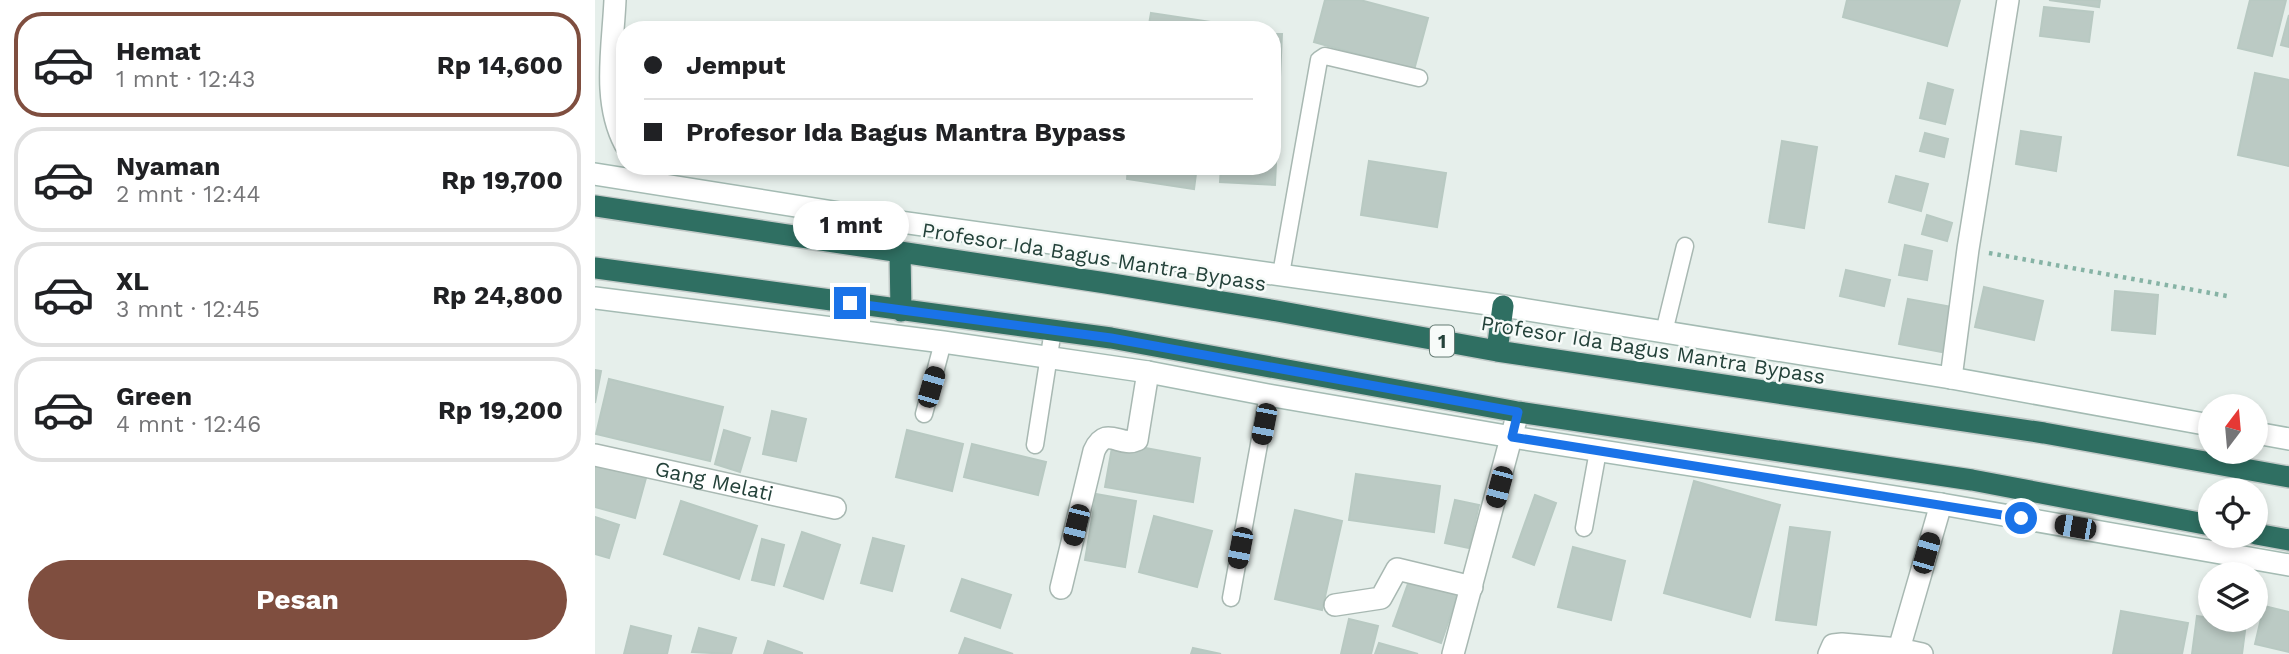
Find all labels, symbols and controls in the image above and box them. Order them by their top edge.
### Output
icon: car [32,33,95,96]
text: Hemat [116,36,201,66]
text: Rp 14,600 [437,50,563,80]
text: Jemput [686,50,785,80]
text: 1 mnt · 12:43 [116,66,256,93]
text: Profesor Ida Bagus Mantra Bypass [686,117,1126,147]
icon: car [32,148,95,211]
text: Nyaman [116,151,220,181]
text: Rp 19,700 [441,165,563,195]
text: 2 mnt · 12:44 [116,181,261,208]
callout: 1 mnt [792,202,908,250]
text: 1 mnt [820,212,882,239]
street label: Profesor Ida Bagus Mantra Bypass [920,217,1268,296]
icon: car [32,263,95,326]
text: XL [116,266,149,296]
text: Rp 24,800 [432,280,563,310]
route end [834,287,866,319]
text: 3 mnt · 12:45 [116,296,260,323]
street label: Profesor Ida Bagus Mantra Bypass [1479,310,1827,389]
road number: 1 [1430,326,1454,356]
car [916,364,947,410]
icon: car [32,378,95,441]
text: Green [116,381,192,411]
north arrow [2198,394,2268,464]
map controls [2198,394,2268,632]
text: Rp 19,200 [438,395,563,425]
car [1250,401,1279,447]
text: 4 mnt · 12:46 [116,411,261,438]
street label: Gang Melati [653,456,776,506]
car [1484,464,1515,510]
button: locate [2198,478,2268,548]
car [1061,502,1092,548]
route start [2005,502,2037,534]
car [2053,513,2098,541]
car [1226,525,1255,571]
car [1911,530,1942,576]
button: Pesan [28,560,567,640]
button: layers [2198,562,2268,632]

